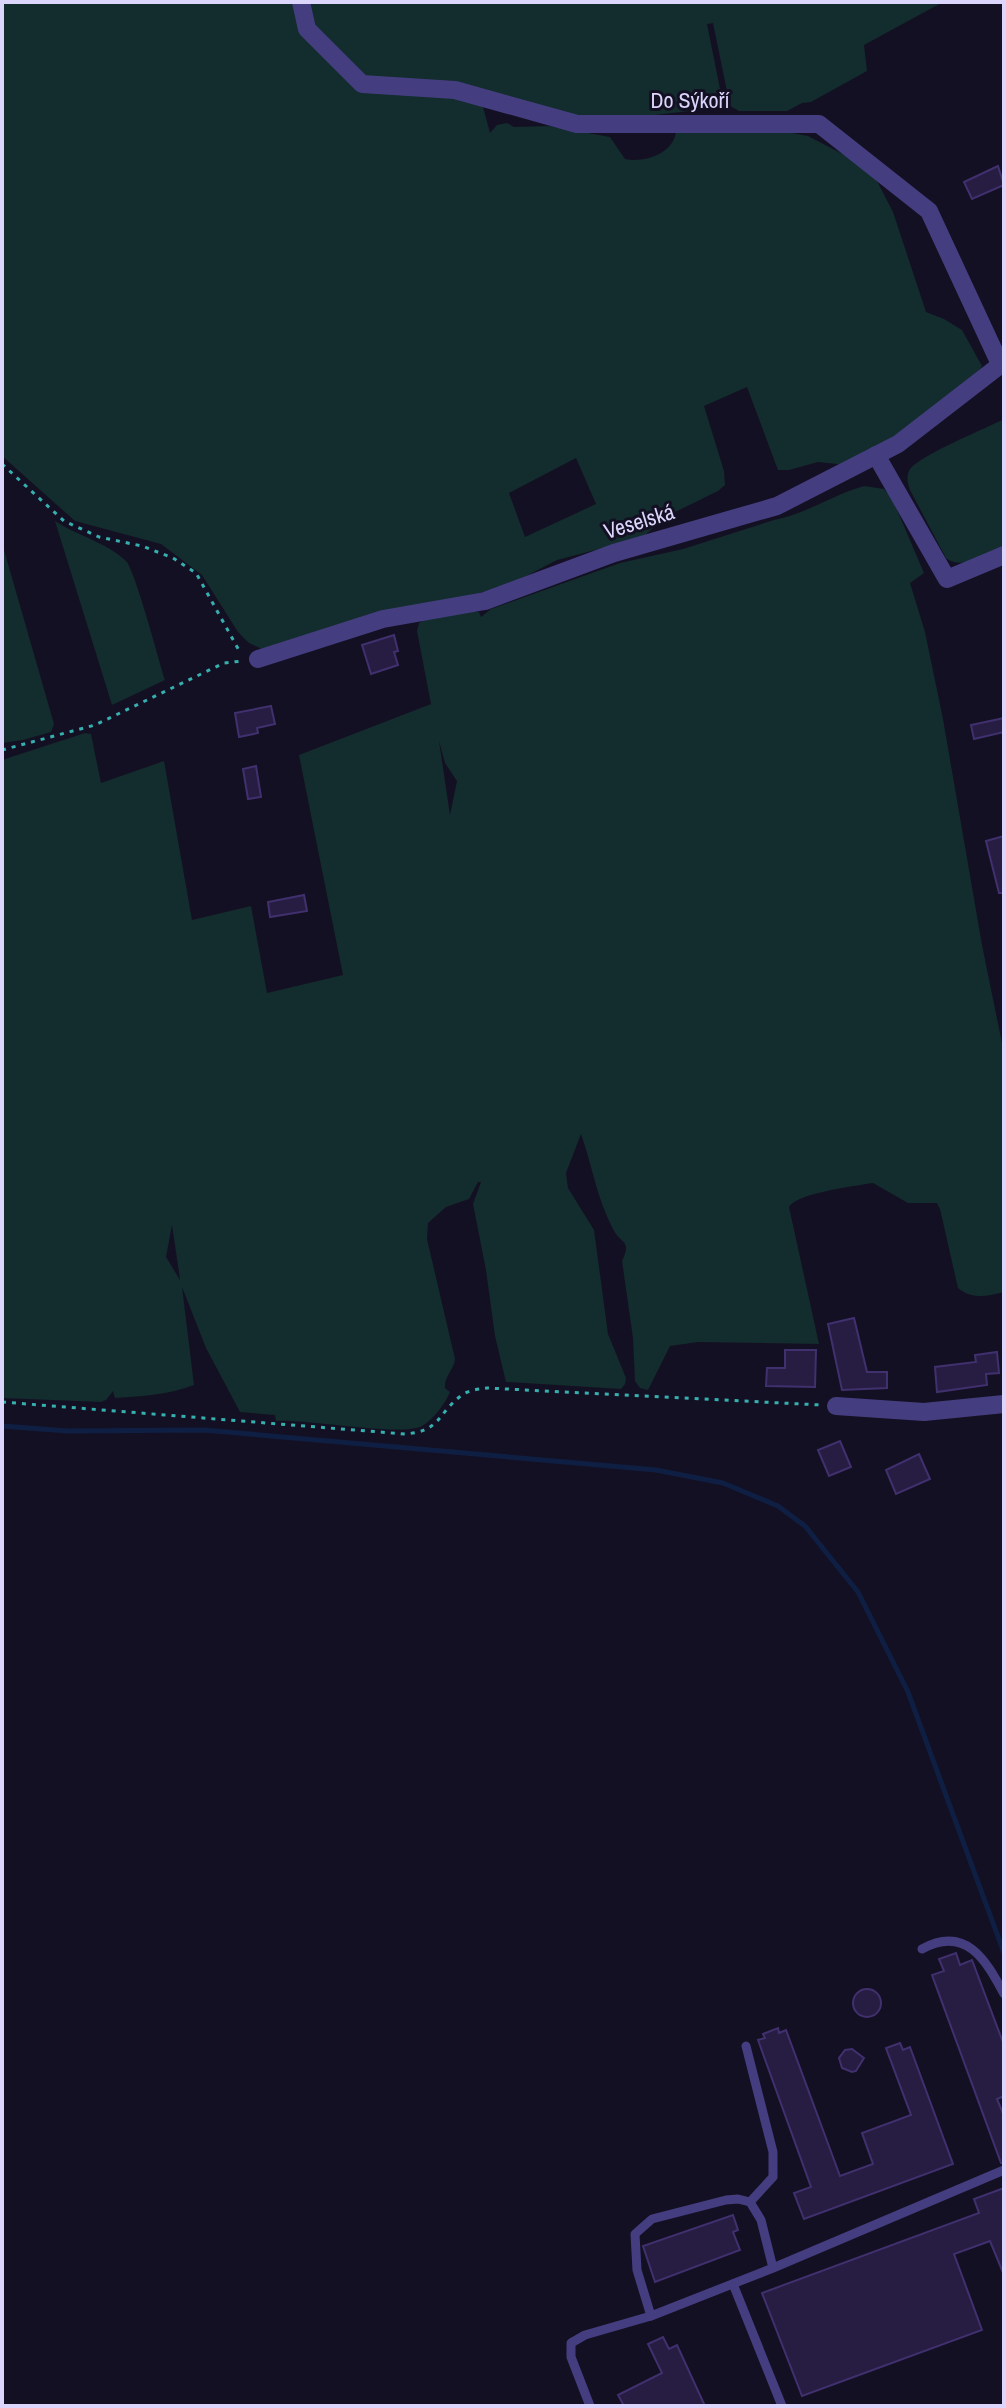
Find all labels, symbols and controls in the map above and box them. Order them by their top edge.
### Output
street label: Do Sýkoří [650,85,731,115]
street label: Veselská [600,496,678,546]

